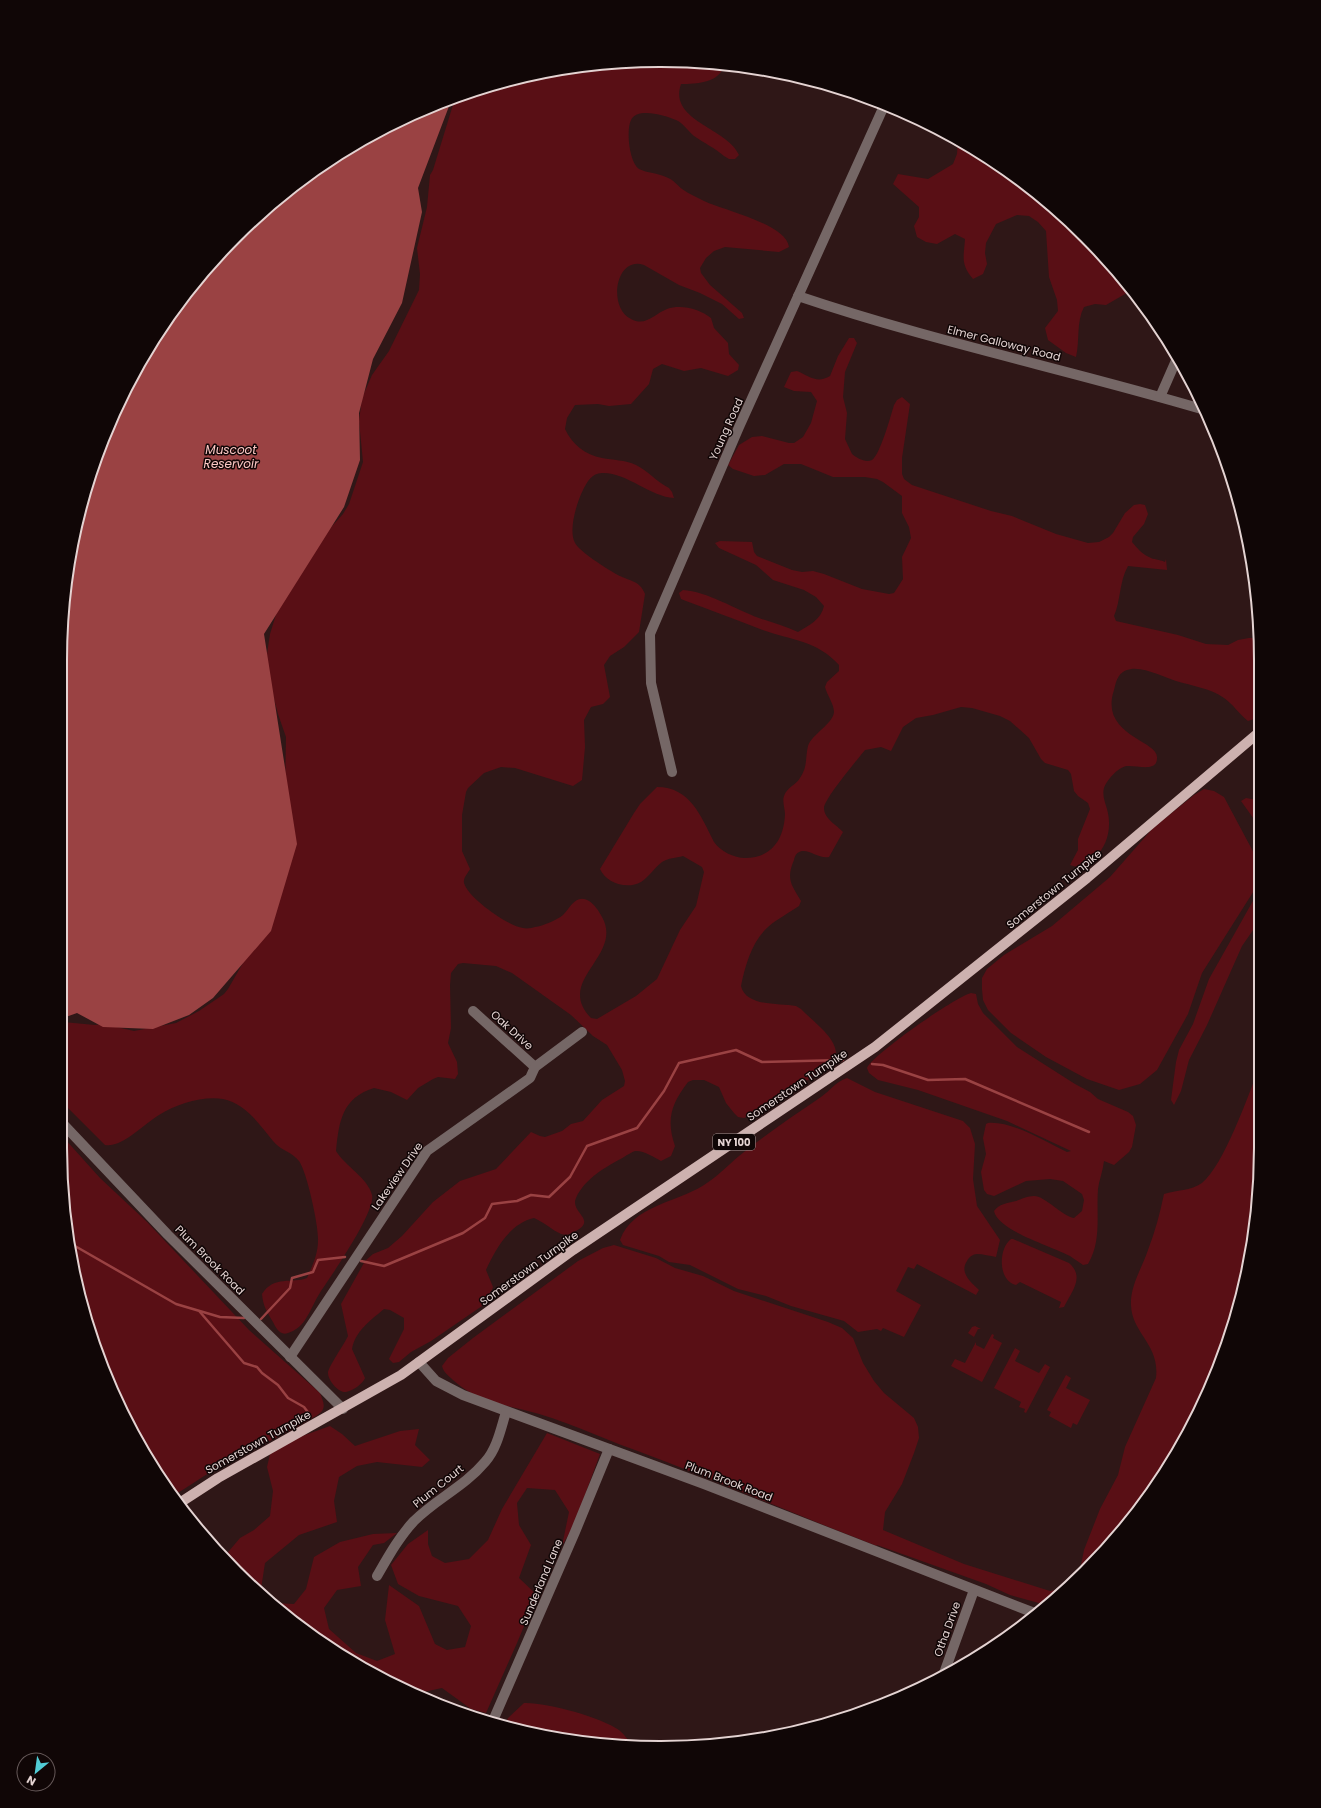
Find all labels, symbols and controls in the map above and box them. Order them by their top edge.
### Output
street label: Elmer Galloway Road [946,321,1062,365]
street label: Young Road [705,395,747,463]
water label: Muscoot Reservoir [204,441,259,472]
street label: Somerstown Turnpike [1003,845,1105,932]
street label: Oak Drive [487,1007,537,1054]
street label: Somerstown Turnpike [743,1045,851,1125]
road number: NY 100 [713,1134,755,1150]
street label: Lakeview Drive [368,1139,427,1213]
street label: Plum Brook Road [172,1222,248,1298]
street label: Somerstown Turnpike [476,1227,582,1309]
street label: Somerstown Turnpike [202,1406,314,1478]
street label: Plum Brook Road [683,1457,775,1505]
street label: Plum Court [409,1461,467,1511]
street label: Sunderland Lane [516,1536,567,1628]
street label: Otha Drive [930,1599,964,1659]
north arrow [16,1752,56,1792]
text: N [24,1772,39,1790]

